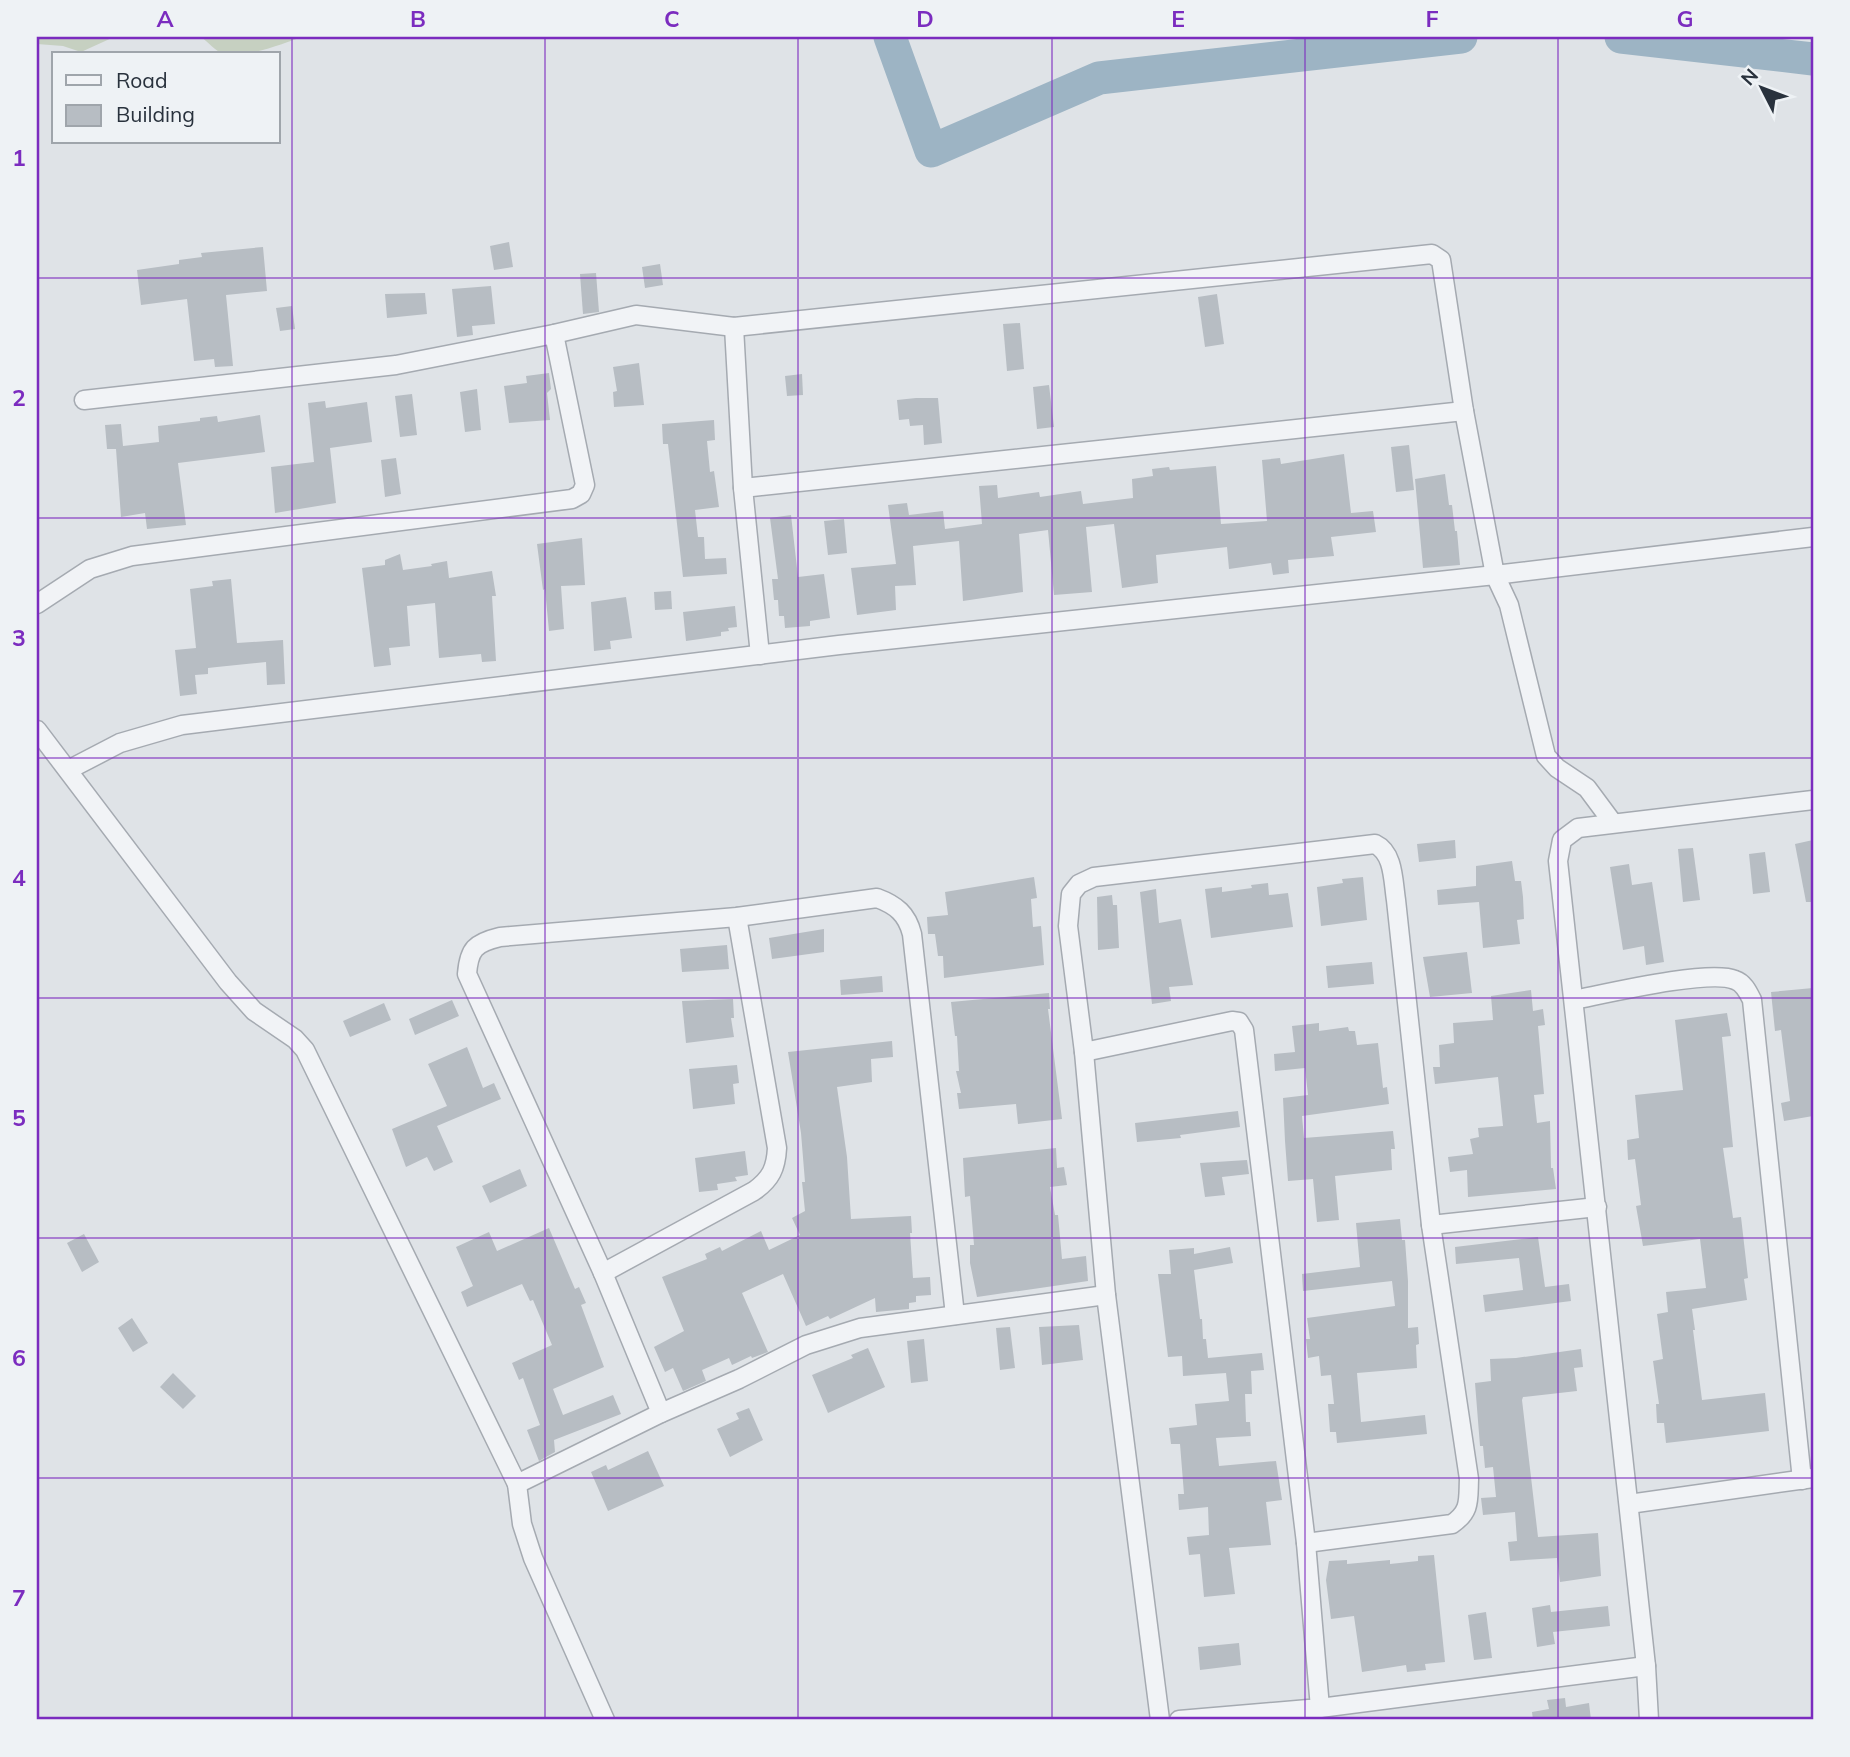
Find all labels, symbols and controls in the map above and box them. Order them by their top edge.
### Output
text: A [156,4,174,33]
text: B [410,4,426,33]
text: C [664,4,680,33]
text: D [916,4,934,33]
text: E [1171,4,1185,33]
text: F [1425,4,1439,33]
text: G [1676,4,1694,33]
legend [52,52,280,144]
north arrow [1728,52,1798,122]
text: N [1736,63,1763,90]
text: Road [116,67,167,93]
text: Building [116,101,195,127]
text: 1 [12,143,26,172]
text: 2 [12,383,26,412]
text: 3 [12,623,26,652]
text: 4 [12,863,26,892]
text: 5 [12,1103,26,1132]
text: 6 [12,1343,26,1372]
text: 7 [12,1583,26,1612]

